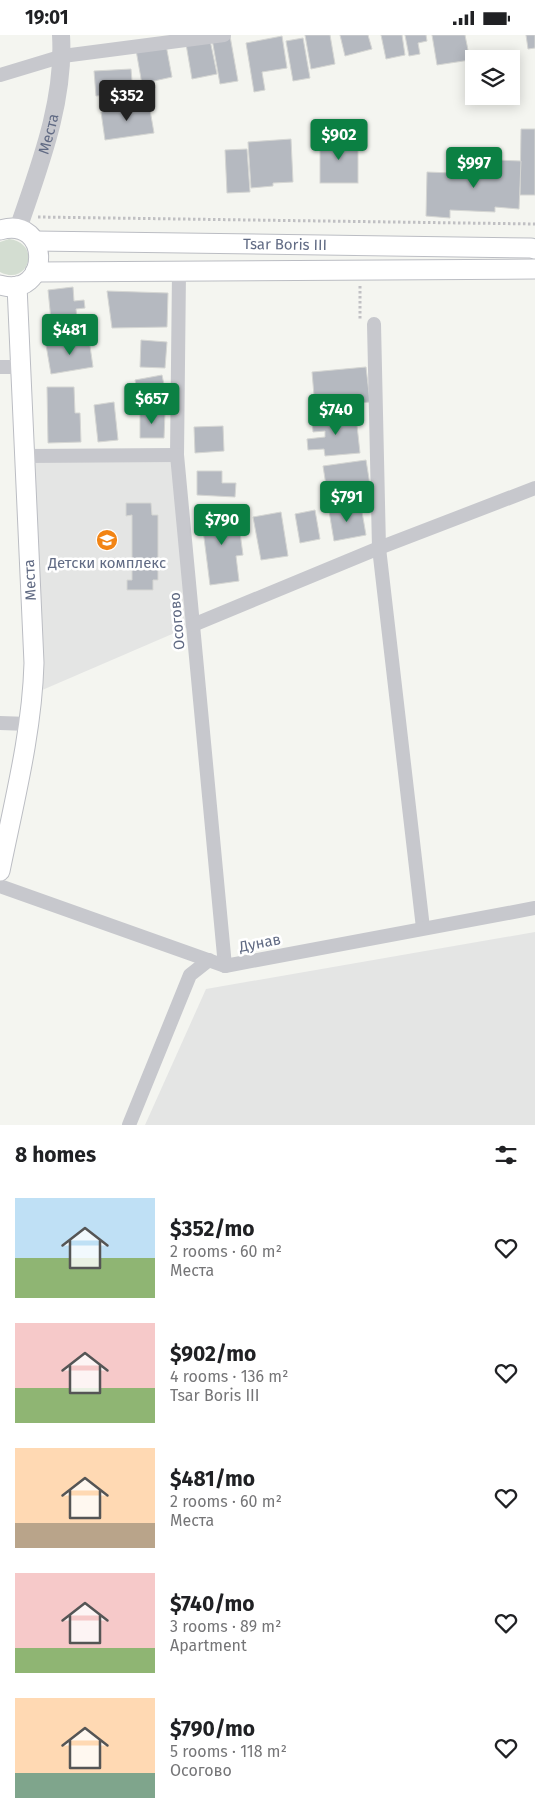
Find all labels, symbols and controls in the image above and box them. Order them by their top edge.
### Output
text: 19:01 [25,6,69,29]
map controls [465,50,520,105]
button: layers [465,50,520,105]
pin: $352 [97,79,157,122]
text: $352 [110,86,144,105]
street label: Места [35,112,63,156]
pin: $902 [309,119,369,161]
text: $902 [322,125,356,144]
pin: $997 [444,147,504,189]
text: $997 [457,153,491,172]
street label: Tsar Boris III [243,235,327,254]
pin: $481 [40,313,100,356]
text: $481 [53,320,87,339]
pin: $657 [122,383,182,425]
text: $657 [135,389,169,408]
pin: $740 [306,393,366,436]
text: $740 [319,400,353,419]
pin: $791 [317,481,377,523]
text: $791 [331,487,363,506]
pin: $790 [192,503,252,546]
text: $790 [205,510,239,529]
school or university icon: Детски комплекс [95,528,119,552]
place label: Детски комплекс [47,554,166,572]
street label: Места [20,559,40,601]
street label: Осогово [166,591,188,651]
street label: Дунав [237,930,282,956]
icon: filters [492,1141,520,1169]
text: 8 homes [15,1142,96,1168]
text: $352/mo [170,1216,255,1242]
icon: home [55,1218,115,1278]
icon: heart [492,1234,520,1262]
text: 2 rooms · 60 m² [170,1242,282,1261]
text: Места [170,1261,214,1280]
text: $902/mo [170,1341,256,1367]
icon: home [55,1343,115,1403]
icon: heart [492,1359,520,1387]
text: 4 rooms · 136 m² [170,1367,288,1386]
text: Tsar Boris III [170,1386,260,1405]
text: $481/mo [170,1466,255,1492]
icon: home [55,1468,115,1528]
icon: heart [492,1484,520,1512]
text: 2 rooms · 60 m² [170,1492,282,1511]
text: Места [170,1511,214,1530]
text: $740/mo [170,1591,255,1617]
icon: home [55,1593,115,1653]
icon: heart [492,1609,520,1637]
text: 3 rooms · 89 m² [170,1617,281,1636]
text: Apartment [170,1636,247,1655]
text: $790/mo [170,1716,255,1742]
icon: home [55,1718,115,1778]
icon: heart [492,1734,520,1762]
text: 5 rooms · 118 m² [170,1742,287,1761]
text: Осогово [170,1761,232,1780]

